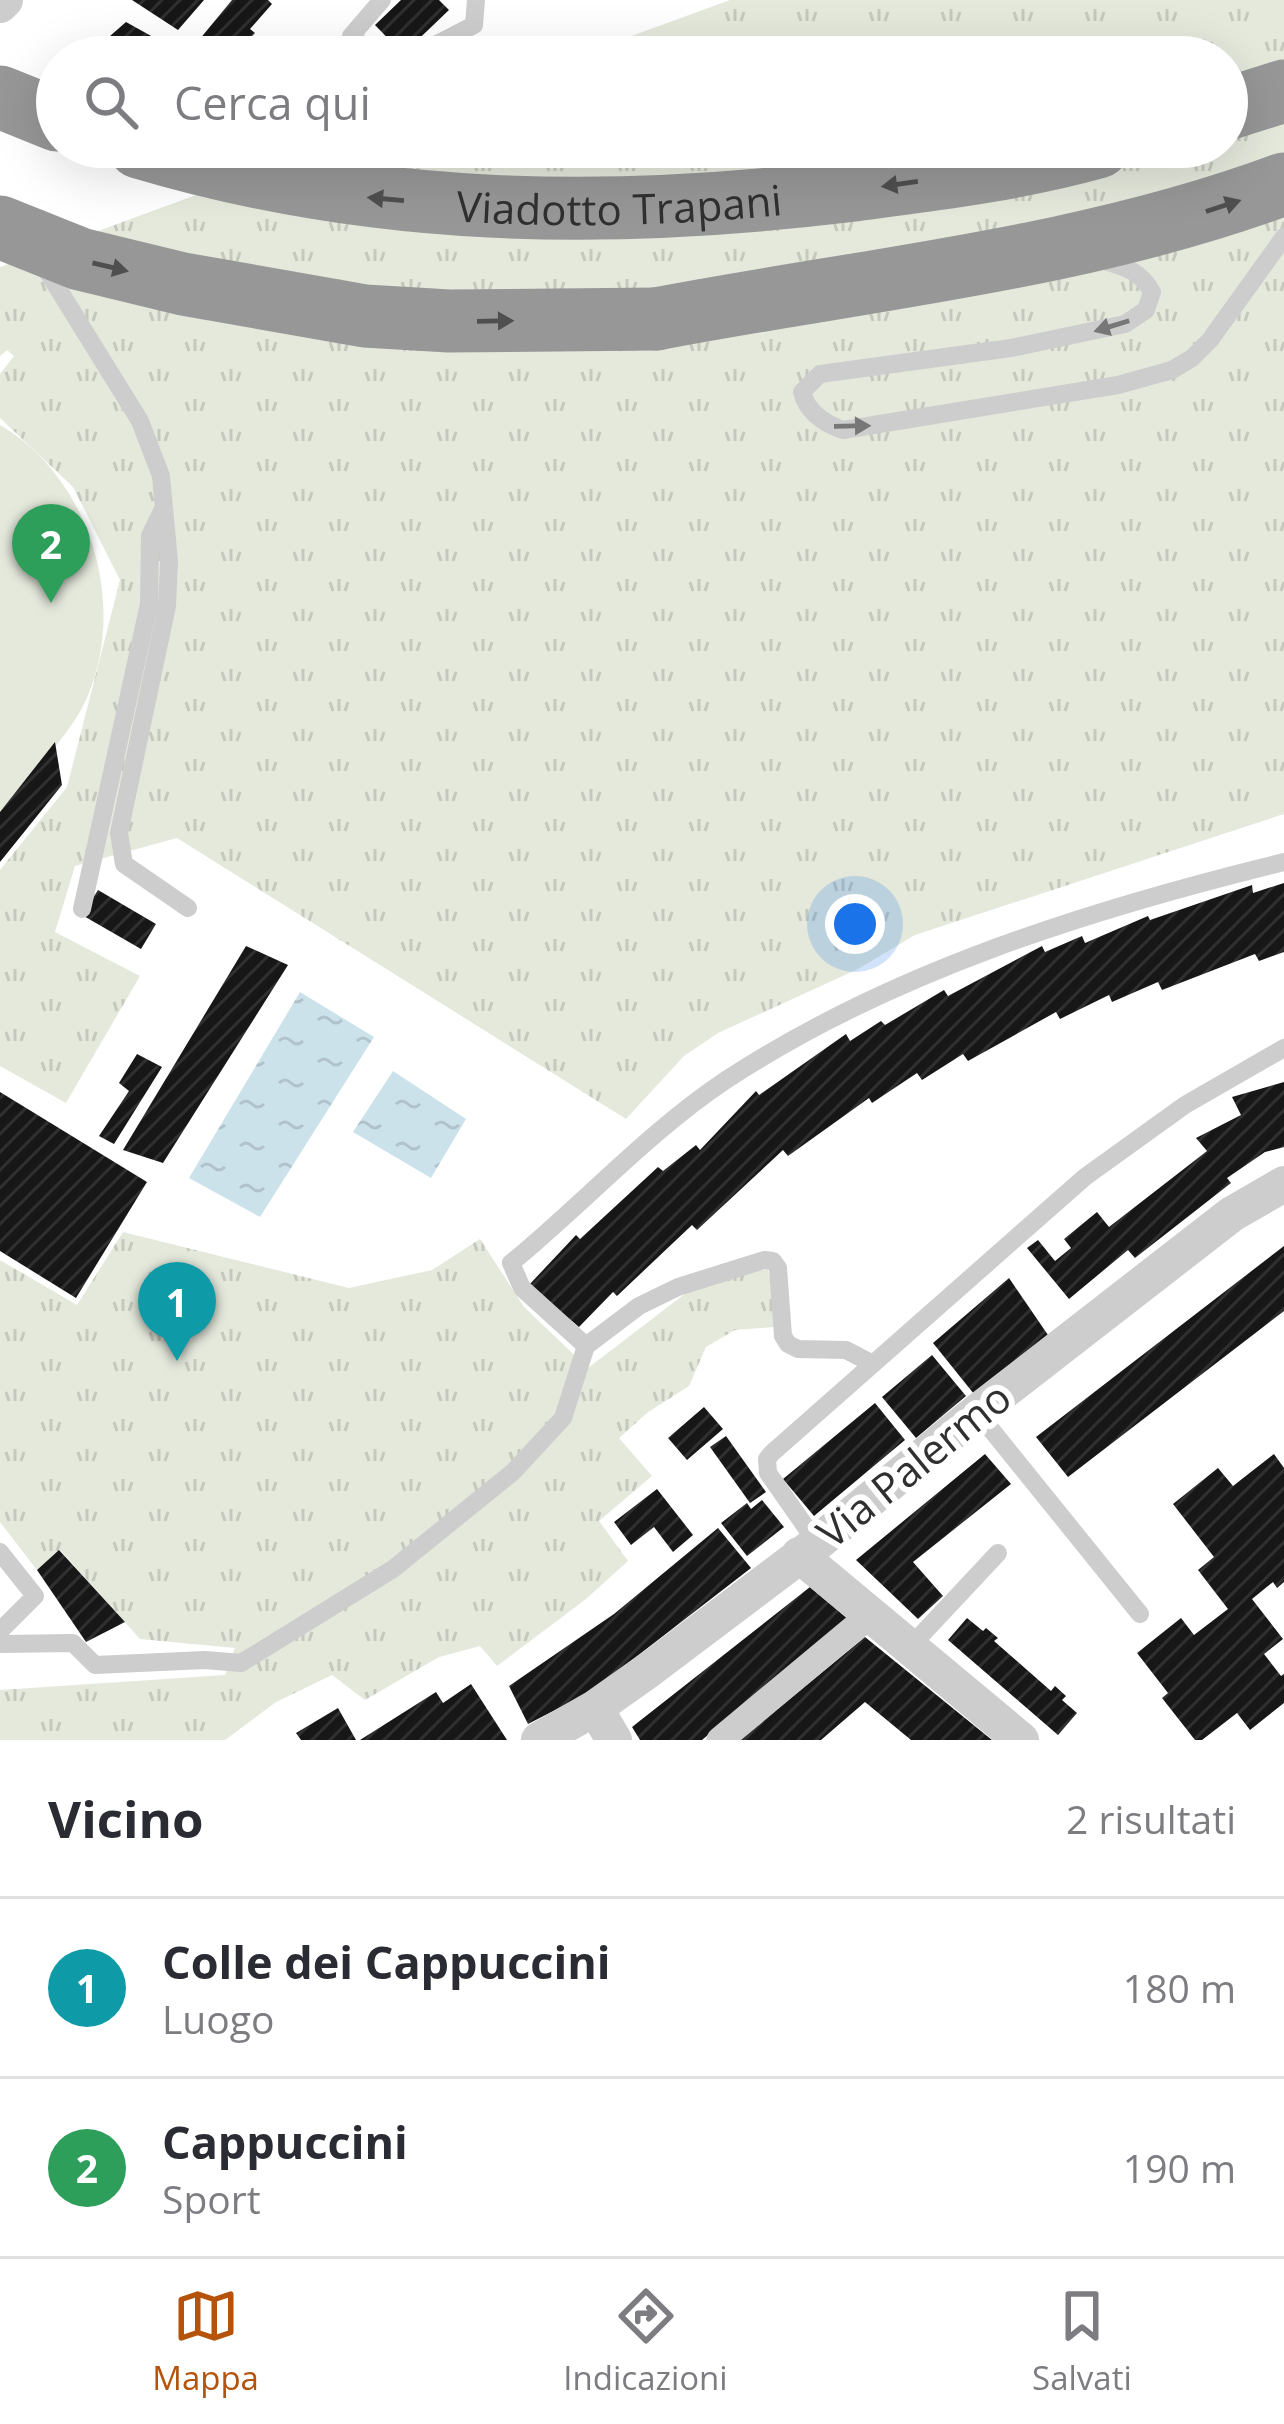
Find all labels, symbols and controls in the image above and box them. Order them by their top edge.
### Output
search box [36,36,1248,168]
icon: search [78,69,144,135]
text: Cerca qui [174,72,371,133]
street label: Viadotto Trapani [455,170,784,237]
one-way arrow [881,174,919,193]
one-way arrow [367,189,404,208]
one-way arrow [1205,196,1242,215]
one-way arrow [91,258,129,277]
one-way arrow [477,311,515,330]
one-way arrow [1093,318,1130,336]
one-way arrow [833,416,871,435]
pin: 2 [12,504,90,603]
your location [825,894,885,954]
pin: 1 [138,1262,216,1361]
street label: Via Palermo [804,1368,1022,1560]
text: Vicino [48,1783,204,1853]
text: 2 risultati [1066,1792,1236,1845]
text: Colle dei Cappuccini [162,1931,610,1992]
text: 1 [76,1961,98,2014]
text: 180 m [1123,1961,1236,2014]
text: Luogo [162,1992,274,2045]
text: Cappuccini [162,2111,408,2172]
text: 2 [76,2141,98,2194]
text: 190 m [1123,2141,1236,2194]
text: Sport [162,2172,261,2225]
tab: Mappa [152,2283,259,2400]
tab: Indicazioni [563,2283,728,2400]
tab: Salvati [1032,2283,1132,2400]

